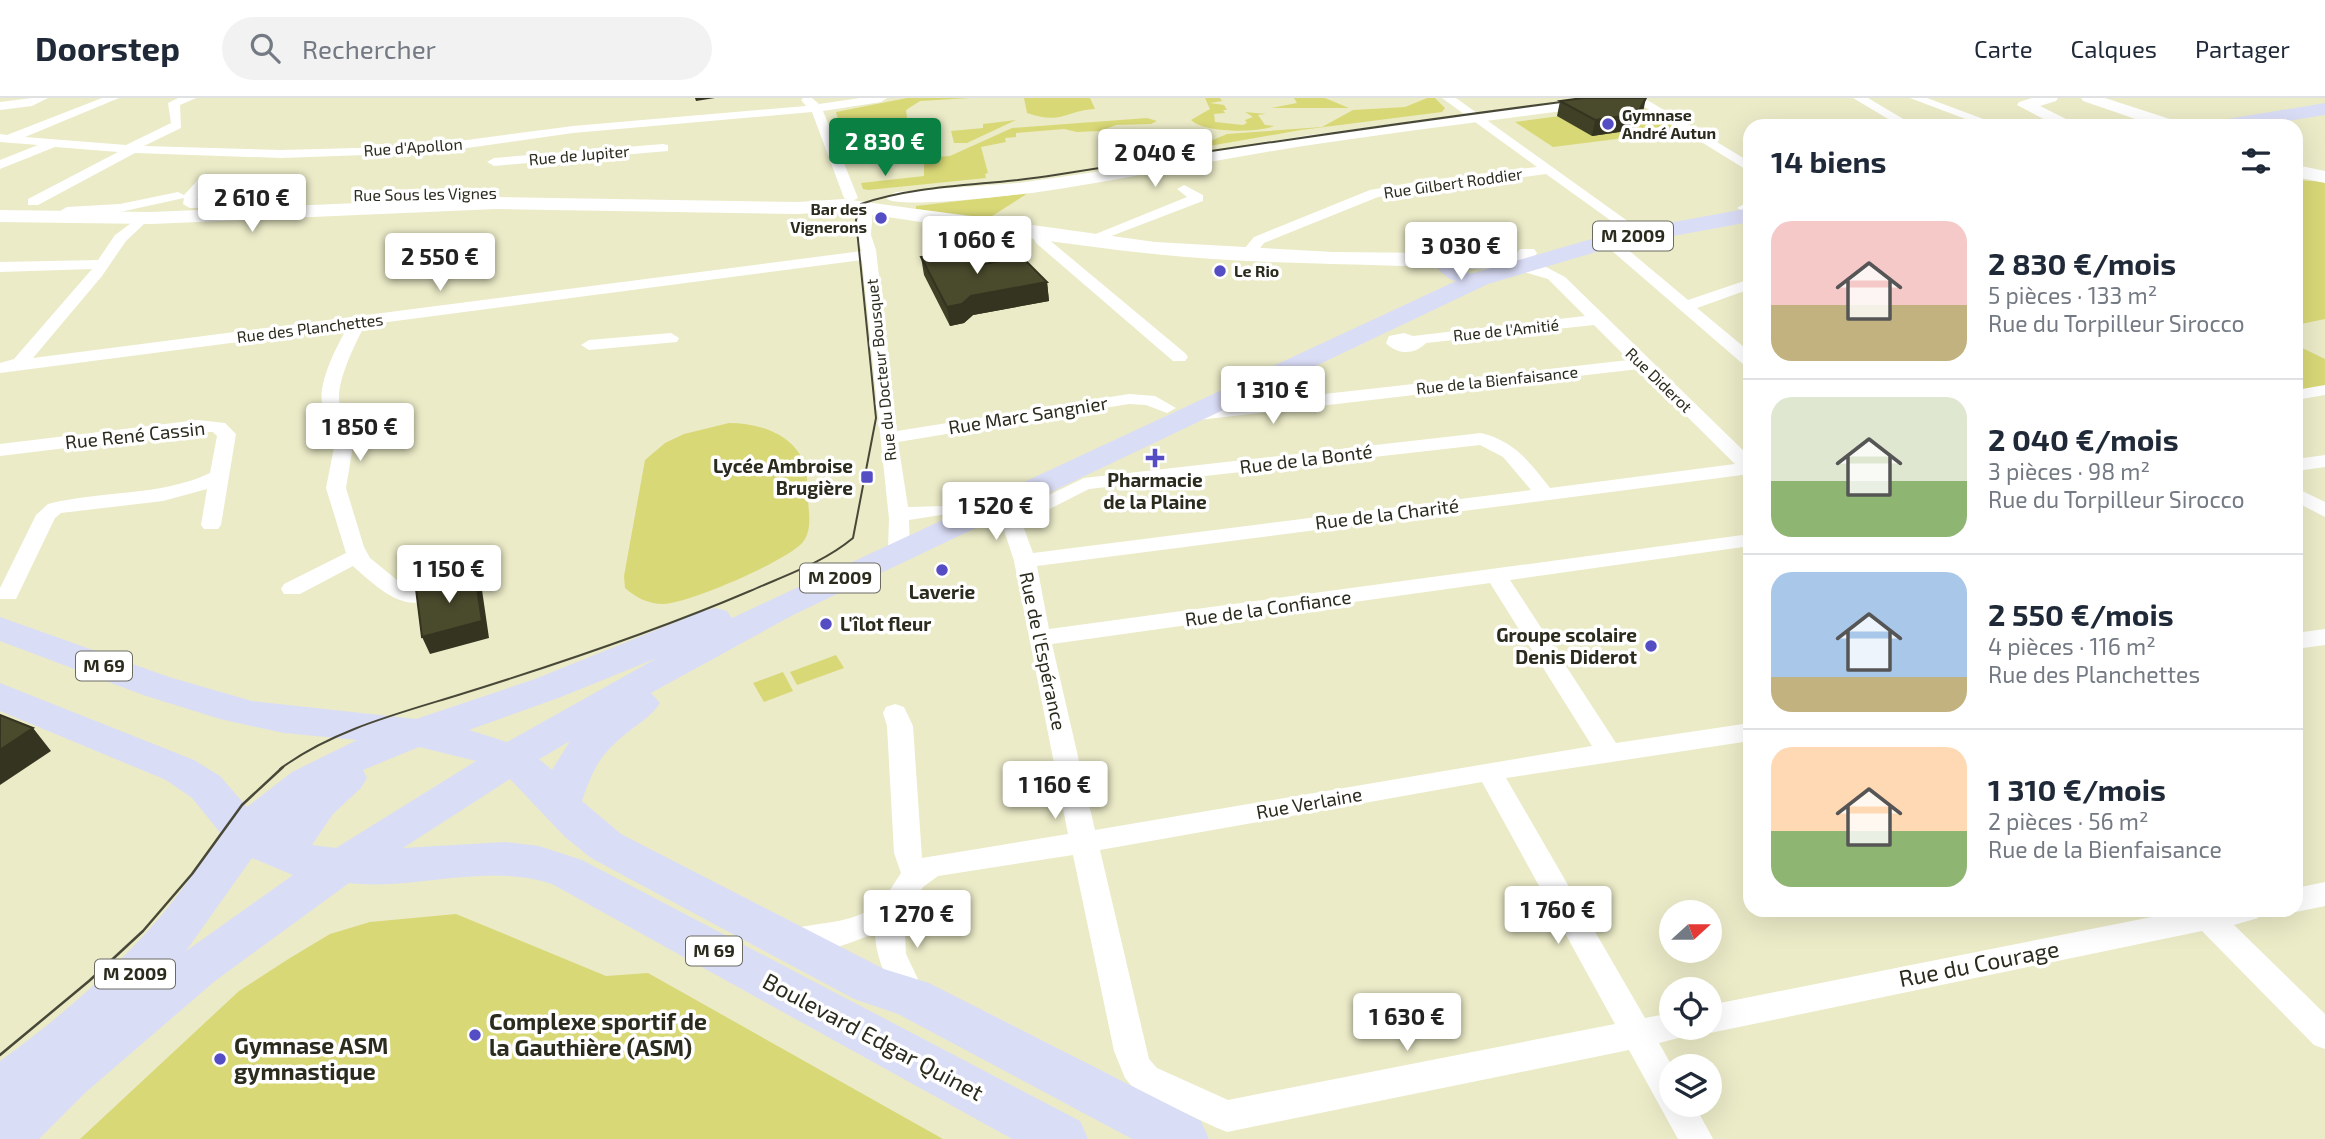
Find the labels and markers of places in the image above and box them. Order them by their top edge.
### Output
place label: Gymnase André Autun [1622,105,1716,142]
marker: Gymnase André Autun [1600,116,1616,132]
pin: 2 830 € [820,118,950,178]
pin: 2 040 € [1090,130,1220,189]
pin: 2 610 € [187,174,317,234]
place label: Bar des Vignerons [790,199,867,236]
marker: Bar des Vignerons [873,210,889,226]
pin: 1 060 € [912,216,1042,276]
pin: 3 030 € [1396,222,1526,282]
pin: 2 550 € [375,234,505,293]
place label: Le Rio [1234,261,1279,280]
marker: Le Rio [1212,263,1228,279]
pin: 1 310 € [1208,366,1338,426]
pin: 1 850 € [295,404,425,463]
marker: Pharmacie de la Plaine [1147,450,1163,466]
place label: Lycée Ambroise Brugière [713,454,853,499]
place label: Pharmacie de la Plaine [1103,468,1207,513]
marker: Lycée Ambroise Brugière [859,469,875,485]
pin: 1 520 € [931,482,1061,542]
pin: 1 150 € [384,546,514,605]
marker: Laverie [934,562,950,578]
place label: Laverie [909,580,975,603]
place label: L'îlot fleur [840,612,931,635]
marker: L'îlot fleur [818,616,834,632]
place label: Groupe scolaire Denis Diderot [1496,623,1637,668]
marker: Groupe scolaire Denis Diderot [1643,638,1659,654]
pin: 1 160 € [990,762,1120,821]
pin: 1 760 € [1493,886,1623,946]
pin: 1 270 € [852,890,982,950]
pin: 1 630 € [1342,993,1472,1053]
place label: Complexe sportif de la Gauthière (ASM) [489,1007,707,1061]
marker: Complexe sportif de la Gauthière (ASM) [467,1027,483,1043]
place label: Gymnase ASM gymnastique [234,1031,388,1085]
marker: Gymnase ASM gymnastique [212,1051,228,1067]

